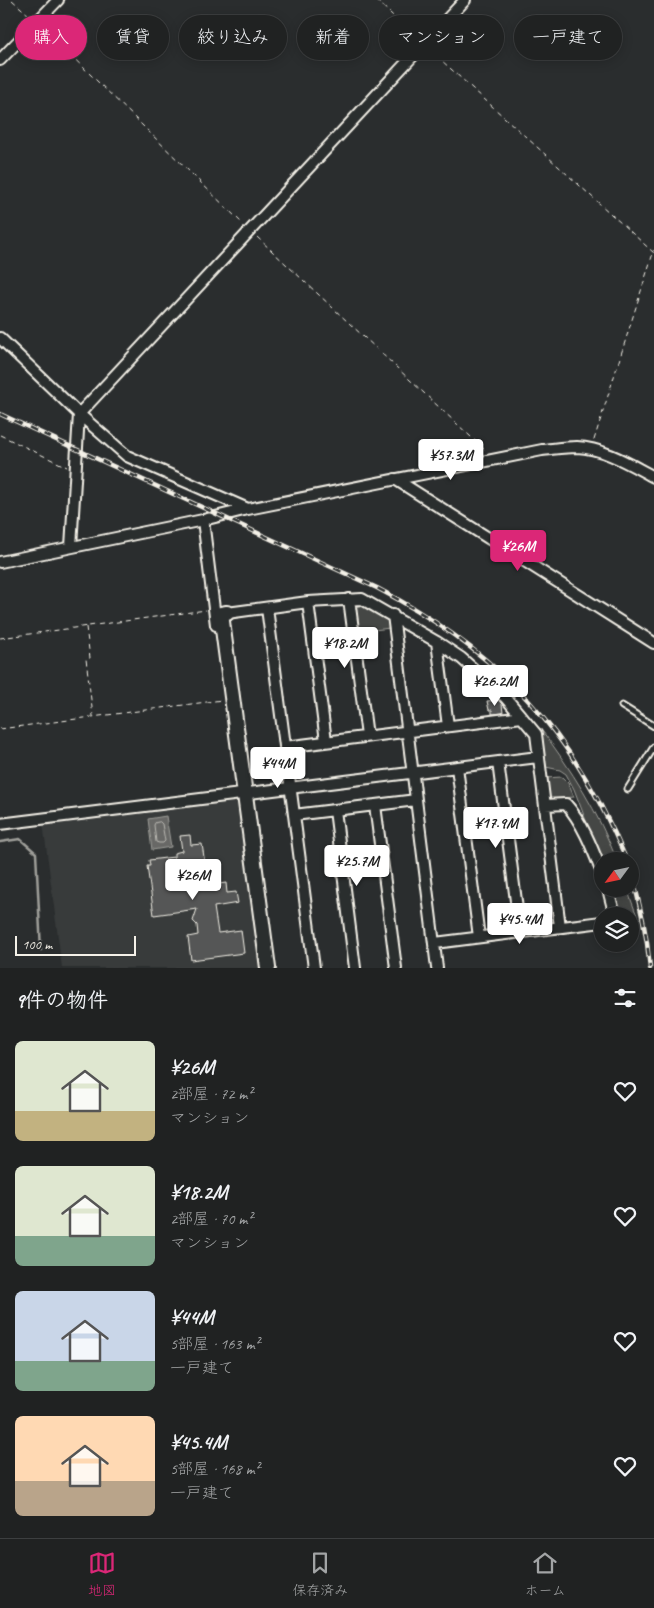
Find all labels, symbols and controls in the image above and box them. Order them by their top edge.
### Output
chip: 購入 [15,15,87,60]
chip: 賃貸 [97,15,169,60]
chip: 絞り込み [179,15,287,60]
chip: 新着 [297,15,369,60]
chip: マンション [379,15,504,60]
chip: 一戸建て [514,15,622,60]
pin: ¥57.3M [410,438,492,481]
text: ¥57.3M [429,445,473,465]
pin: ¥26M [488,530,548,572]
text: ¥26M [501,536,535,556]
pin: ¥18.2M [304,626,386,669]
text: ¥18.2M [323,633,367,653]
pin: ¥26.2M [454,664,536,707]
text: ¥26.2M [473,671,517,691]
pin: ¥44M [248,746,308,789]
text: ¥44M [261,753,295,773]
pin: ¥17.9M [455,806,537,849]
text: ¥17.9M [474,813,518,833]
pin: ¥25.7M [316,844,398,887]
text: ¥25.7M [335,851,379,871]
north arrow [594,852,639,898]
map controls [594,852,639,952]
pin: ¥26M [163,858,223,901]
text: ¥26M [176,865,210,885]
pin: ¥45.4M [479,902,561,945]
button: layers [594,907,639,952]
text: ¥45.4M [498,909,542,929]
scale bar [15,933,136,956]
text: 100 m [22,936,52,953]
icon: filters [611,984,639,1012]
text: 9件の物件 [15,987,108,1013]
text: ¥26M [170,1054,214,1080]
icon: home [55,1061,115,1121]
icon: heart [611,1077,639,1105]
text: 2部屋 · 72 m² [170,1084,252,1104]
text: マンション [170,1108,249,1128]
text: ¥18.2M [170,1179,227,1205]
icon: home [55,1186,115,1246]
icon: heart [611,1202,639,1230]
text: 2部屋 · 70 m² [170,1209,252,1229]
text: マンション [170,1233,249,1253]
text: ¥44M [170,1304,214,1330]
icon: home [55,1311,115,1371]
icon: heart [611,1327,639,1355]
text: 5部屋 · 163 m² [170,1334,260,1354]
text: 一戸建て [170,1358,234,1378]
text: ¥45.4M [170,1429,227,1455]
icon: home [55,1436,115,1496]
icon: heart [611,1452,639,1480]
text: 5部屋 · 168 m² [170,1459,260,1479]
text: 一戸建て [170,1483,234,1503]
tab: 地図 [88,1549,116,1599]
tab: 保存済み [292,1549,348,1599]
tab: ホーム [524,1549,566,1599]

